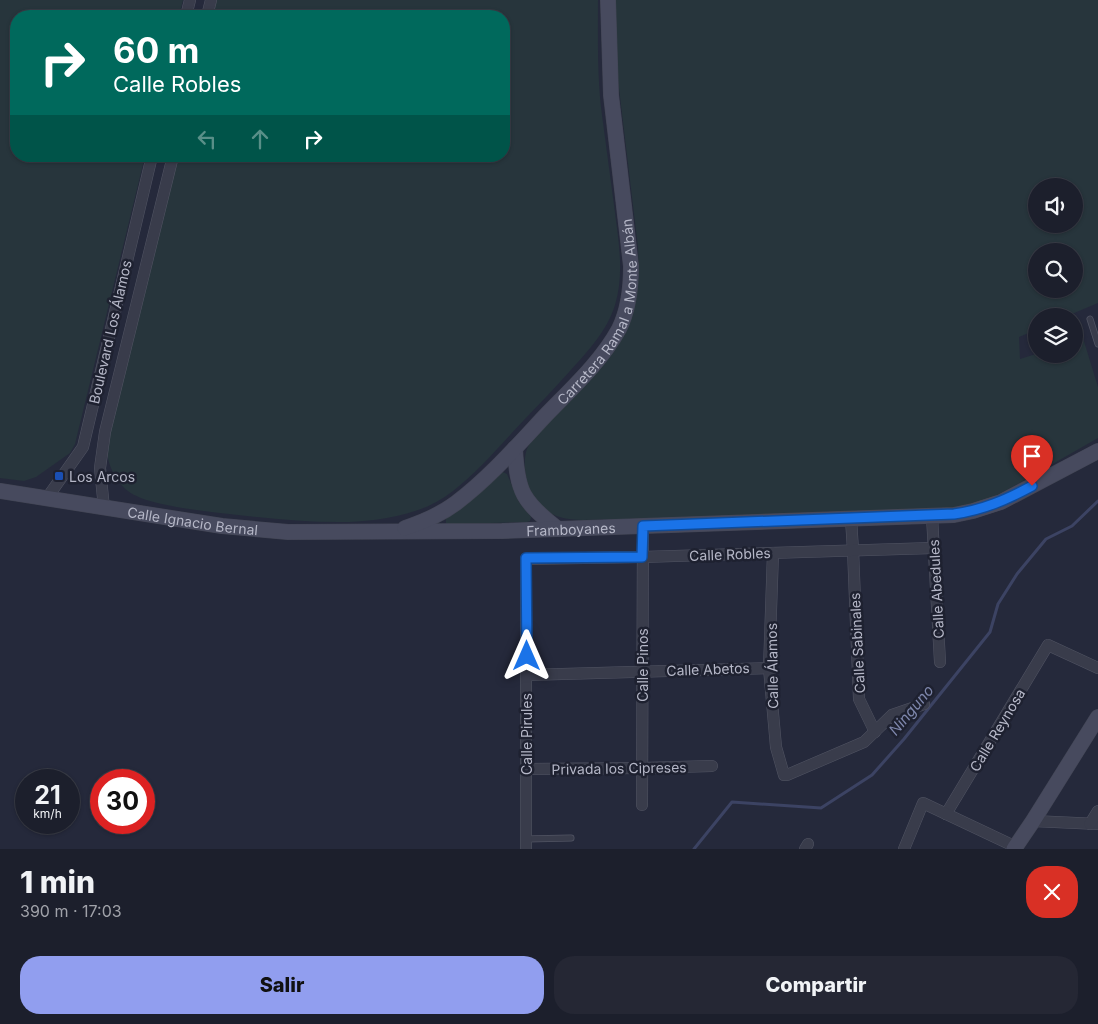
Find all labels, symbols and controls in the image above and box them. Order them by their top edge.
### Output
text: 60 m [113,29,200,71]
icon: right [30,30,95,95]
text: Calle Robles [113,71,241,97]
icon: left [193,125,221,153]
icon: ahead [246,125,274,153]
icon: right [299,125,327,153]
map controls [1028,178,1083,363]
button: sound [1028,178,1083,233]
street label: Carretera Ramal a Monte Albán [553,218,640,408]
button: search [1028,243,1083,298]
street label: Boulevard Los Álamos [85,259,135,405]
button: layers [1028,308,1083,363]
pin [1011,435,1053,486]
icon: arrive [1018,442,1046,470]
place label: Los Arcos [69,468,135,485]
marker: Los Arcos [53,470,65,482]
street label: Calle Ignacio Bernal [126,503,259,538]
street label: Framboyanes [526,518,616,539]
street label: Calle Abedules [925,539,947,639]
street label: Calle Robles [689,544,771,564]
street label: Calle Sabinales [846,592,868,694]
street label: Calle Álamos [763,623,781,709]
street label: Calle Pinos [634,628,651,702]
position arrow [500,629,552,681]
street label: Calle Abetos [666,659,750,679]
water label: Ninguno [885,681,937,739]
street label: Calle Reynosa [966,686,1028,774]
street label: Calle Pirules [518,693,535,775]
street label: Privada los Cipreses [551,758,687,778]
speed limit sign: 30 [90,769,155,834]
text: 21 [34,780,61,810]
text: km/h [33,806,62,821]
text: 1 min [20,864,95,900]
button: close [1026,866,1078,918]
text: 390 m · 17:03 [20,901,122,921]
button: Salir [20,956,544,1014]
button: Compartir [554,956,1078,1014]

